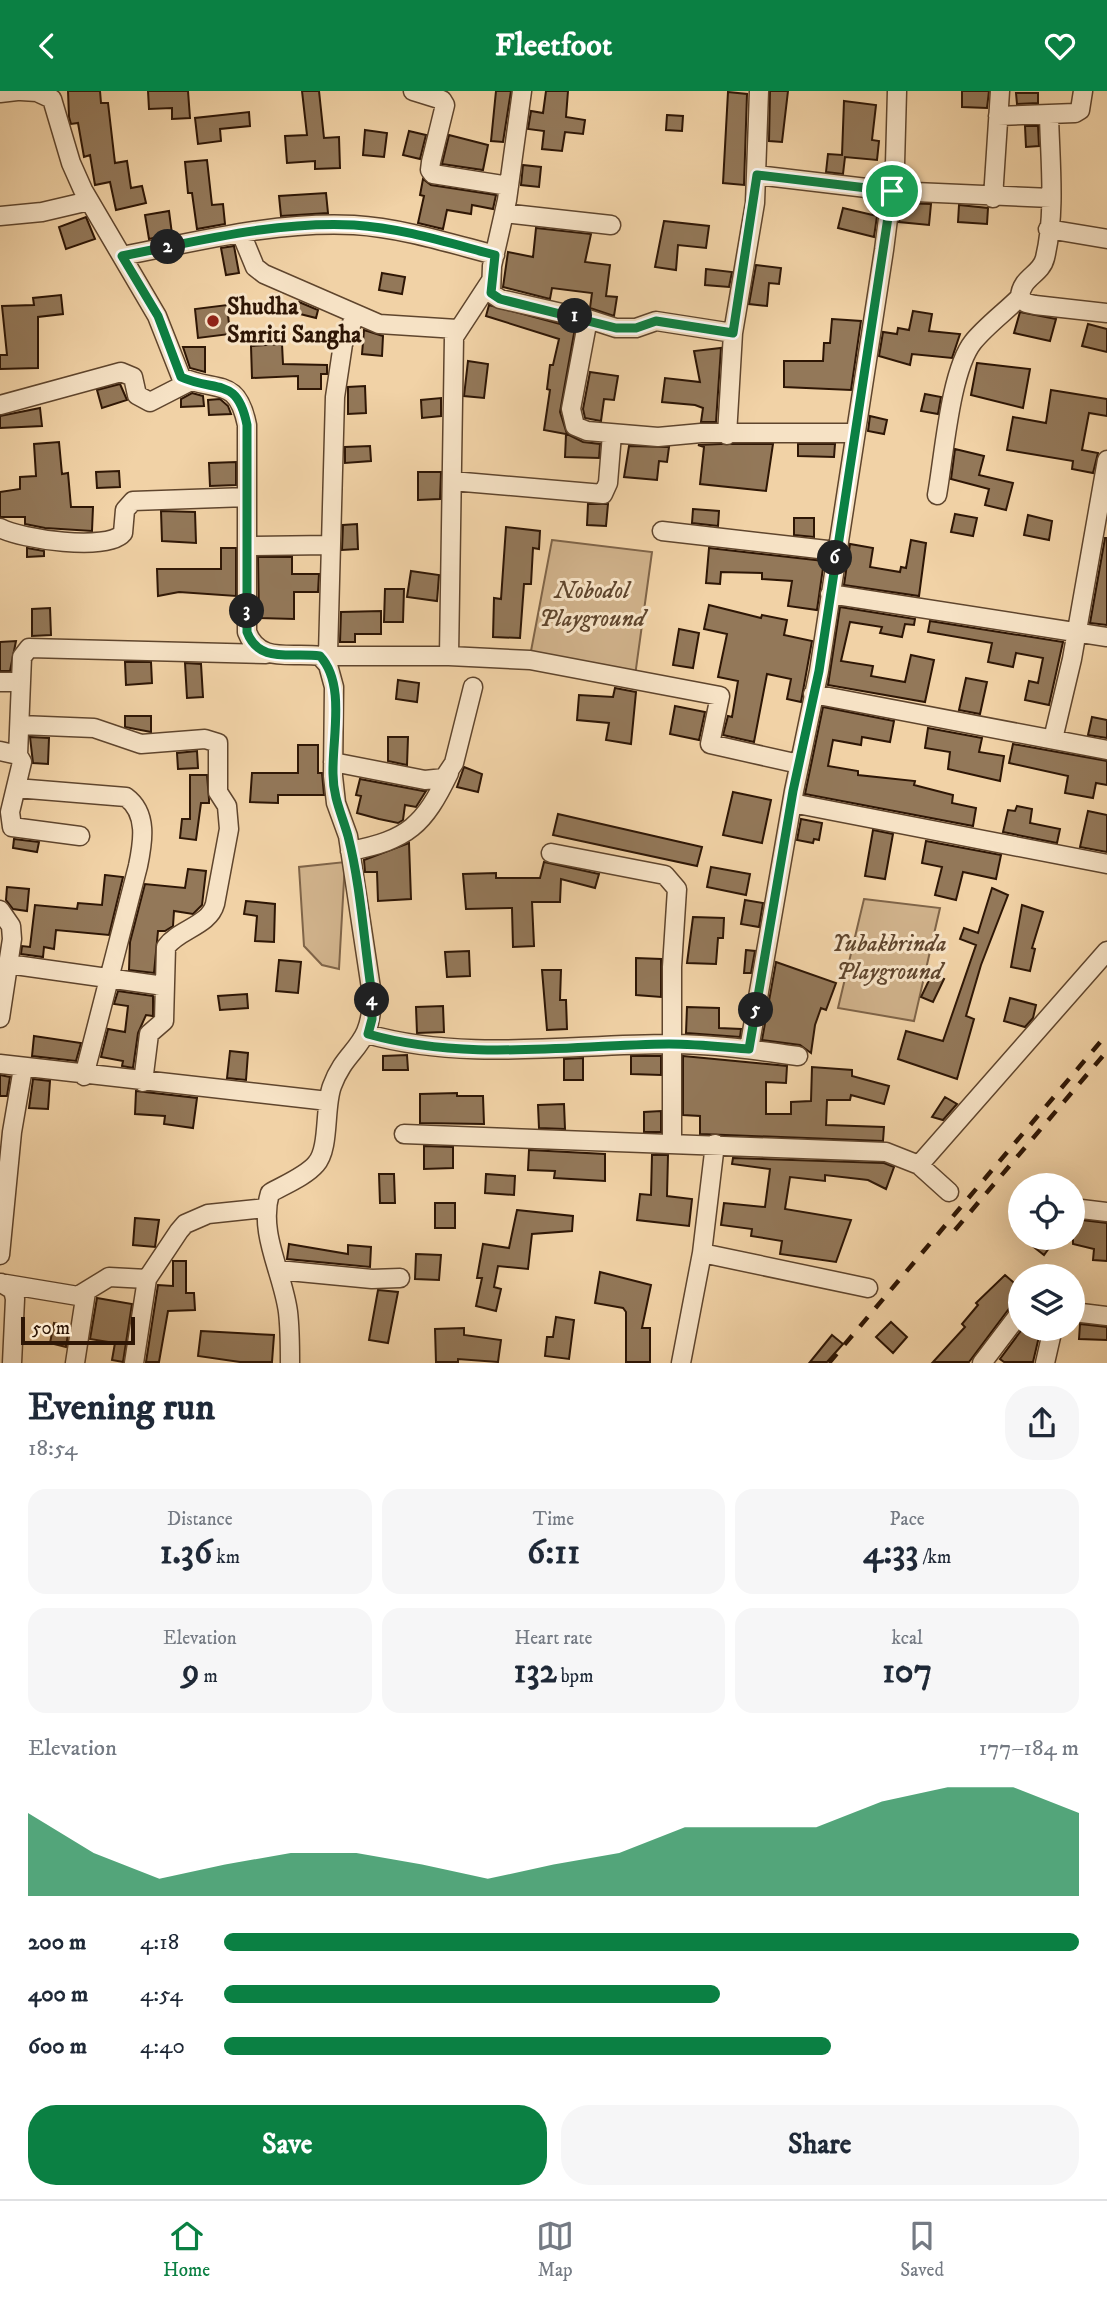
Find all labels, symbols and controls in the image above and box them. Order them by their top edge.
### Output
text: Fleetfoot [495,26,612,66]
icon: back [28,27,66,65]
icon: heart [1041,27,1079,65]
pin [862,161,922,221]
icon: arrive [873,172,911,210]
pin: 2 [150,229,186,265]
text: 2 [163,235,172,258]
place label: Shudha Smriti Sangha [227,292,362,350]
pin: 1 [558,299,592,334]
text: 1 [571,304,578,327]
marker: Shudha Smriti Sangha [205,313,221,329]
pin: 6 [818,540,852,575]
text: 6 [830,546,839,569]
park label: Nobodol Playground [539,576,649,634]
pin: 3 [230,594,264,629]
text: 3 [243,599,250,622]
park label: Yubakbrinda Playground [831,929,947,987]
pin: 4 [354,983,390,1017]
text: 4 [366,988,377,1011]
pin: 5 [738,993,774,1027]
text: 5 [751,998,760,1021]
map controls [1008,1173,1085,1341]
button: locate [1008,1173,1085,1250]
button: layers [1008,1264,1085,1341]
scale bar [21,1314,135,1345]
text: 50 m [32,1317,70,1340]
text: Evening run [28,1384,215,1432]
button: share [1005,1386,1079,1460]
text: 18:54 [28,1434,77,1463]
text: Distance [167,1508,233,1531]
text: Time [533,1508,574,1531]
text: Pace [890,1508,925,1531]
text: 1.36 [160,1531,212,1575]
text: 6:11 [527,1531,580,1575]
text: 4:33 [863,1531,918,1575]
text: km [212,1546,240,1569]
text: /km [918,1546,951,1569]
text: Elevation [163,1627,237,1650]
text: Heart rate [515,1627,592,1650]
text: kcal [892,1627,923,1650]
text: 9 [182,1650,199,1694]
text: 132 [514,1650,557,1694]
text: 107 [882,1650,932,1694]
text: m [199,1665,218,1688]
text: bpm [557,1665,593,1688]
text: Elevation [28,1734,117,1763]
text: 177–184 m [979,1734,1079,1763]
text: 200 m [28,1928,86,1957]
text: 4:18 [140,1928,179,1957]
text: 400 m [28,1980,88,2009]
text: 4:54 [140,1980,183,2009]
text: 600 m [28,2032,87,2061]
text: 4:40 [140,2032,185,2061]
button: Save [28,2105,547,2185]
button: Share [561,2105,1079,2185]
tab: Home [163,2217,210,2282]
tab: Map [536,2217,574,2282]
tab: Saved [900,2217,944,2282]

